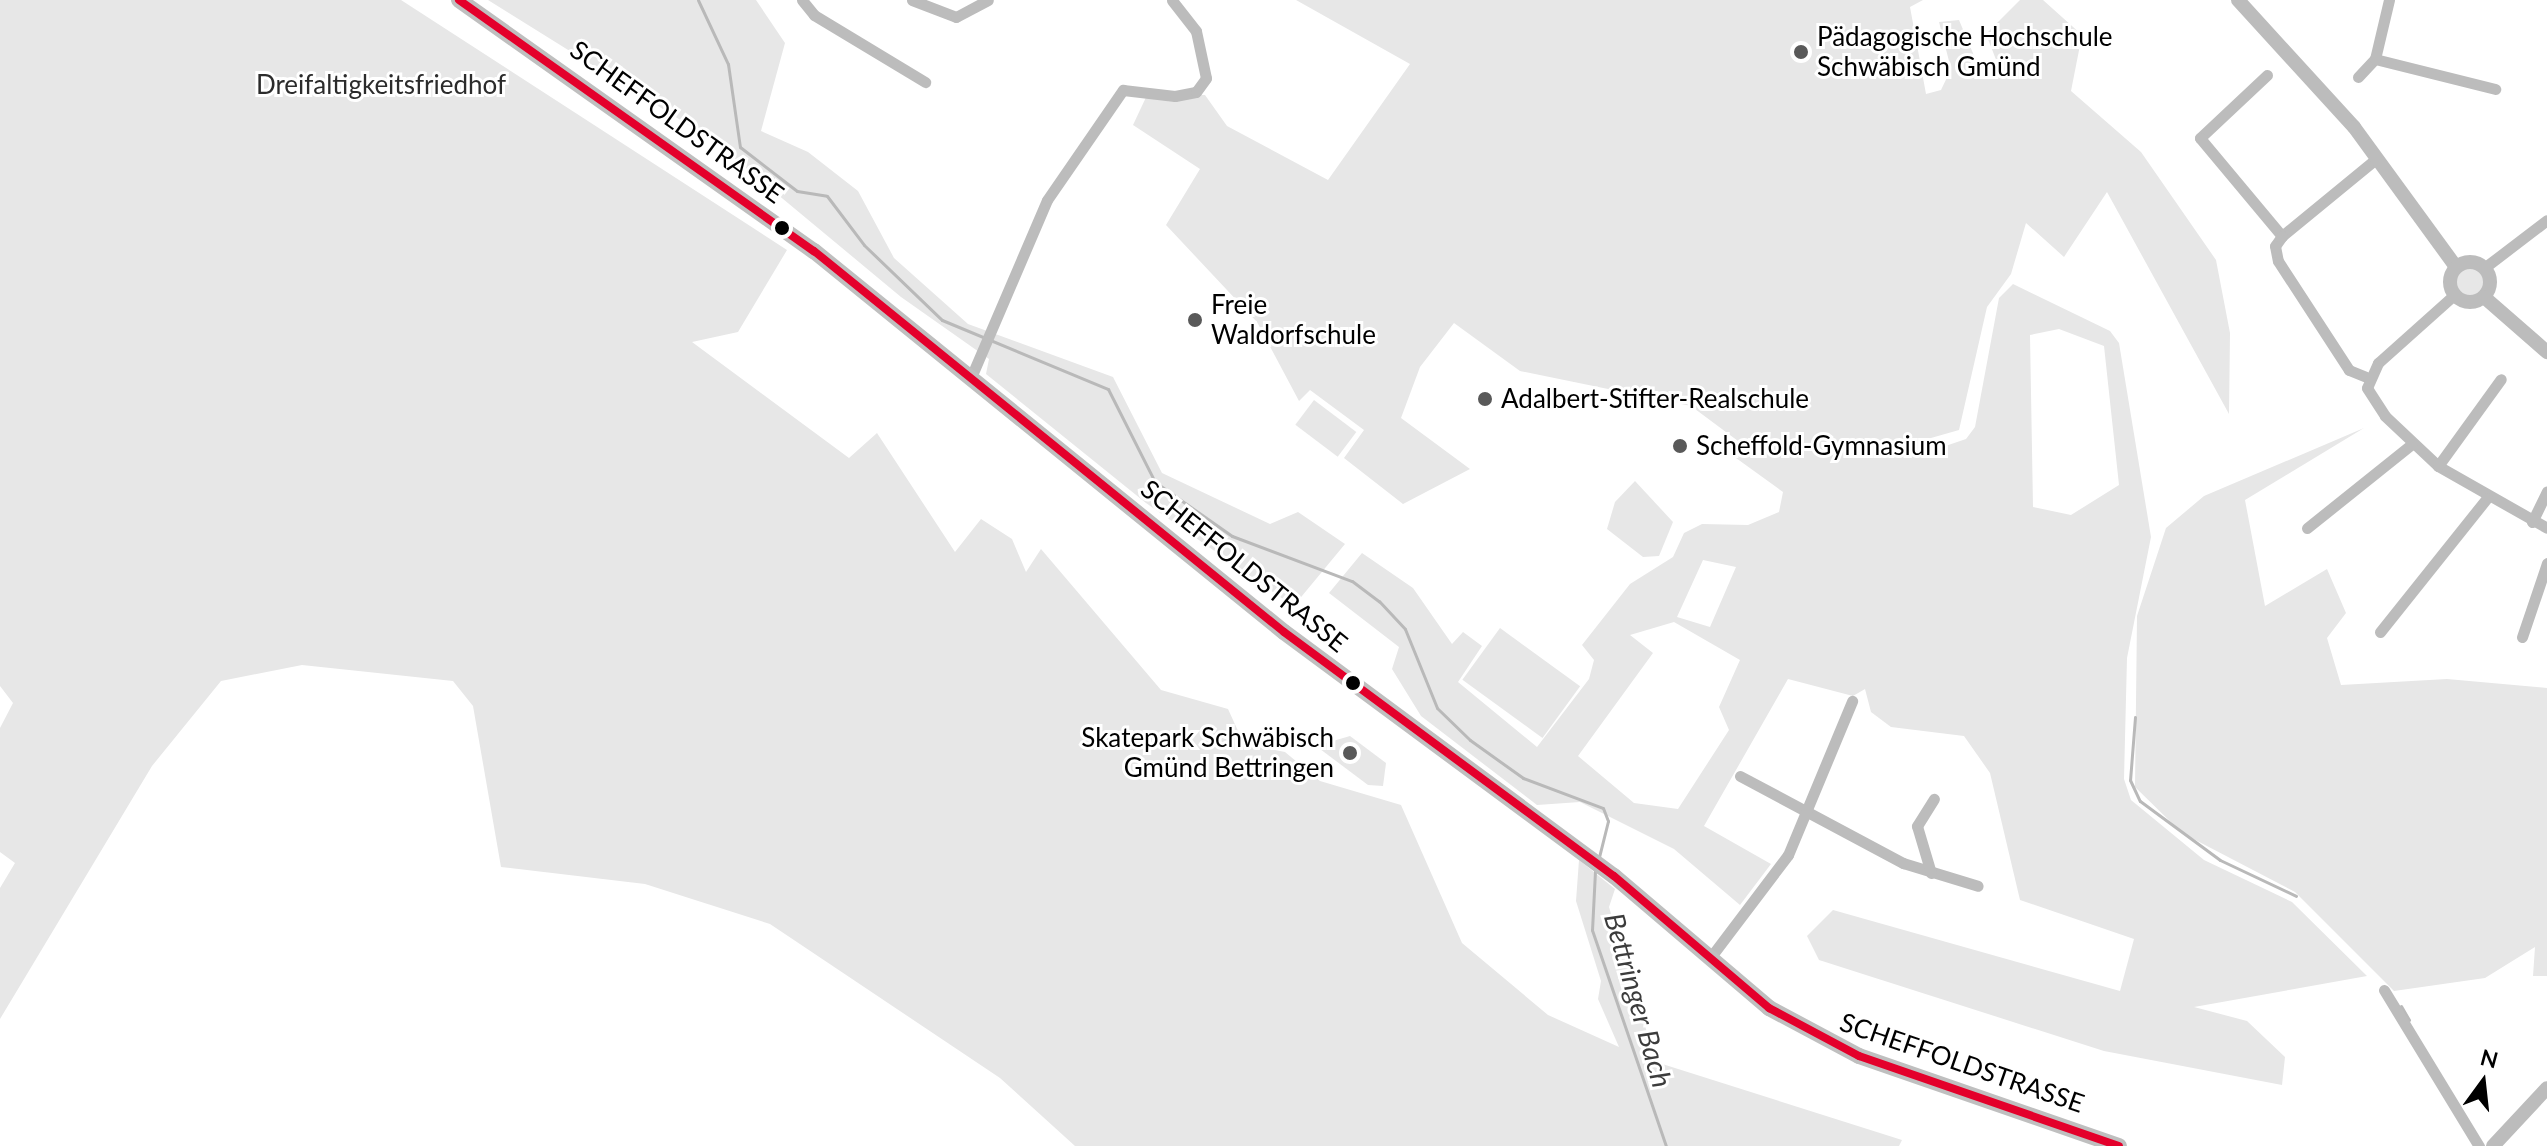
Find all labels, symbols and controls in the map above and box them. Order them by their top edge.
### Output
place label: Pädagogische Hochschule Schwäbisch Gmünd [1817,21,2113,82]
street label: SCHEFFOLDSTRASSE [564,34,790,210]
marker: Pädagogische Hochschule Schwäbisch Gmünd [1792,43,1810,61]
park label: Dreifaltigkeitsfriedhof [256,69,506,101]
unlabelled marker [774,220,790,236]
place label: Freie Waldorfschule [1211,289,1376,350]
marker: Freie Waldorfschule [1186,311,1204,329]
place label: Adalbert-Stifter-Realschule [1501,383,1809,415]
marker: Adalbert-Stifter-Realschule [1476,390,1494,408]
place label: Scheffold-Gymnasium [1696,430,1947,462]
marker: Scheffold-Gymnasium [1671,437,1689,455]
street label: SCHEFFOLDSTRASSE [1135,473,1353,659]
unlabelled marker [1345,675,1361,691]
place label: Skatepark Schwäbisch Gmünd Bettringen [1081,722,1334,784]
marker: Skatepark Schwäbisch Gmünd Bettringen [1341,744,1359,762]
water label: Bettringer Bach [1598,909,1680,1091]
street label: SCHEFFOLDSTRASSE [1836,1007,2088,1119]
north arrow [2443,1042,2523,1122]
text: N [2478,1043,2501,1074]

